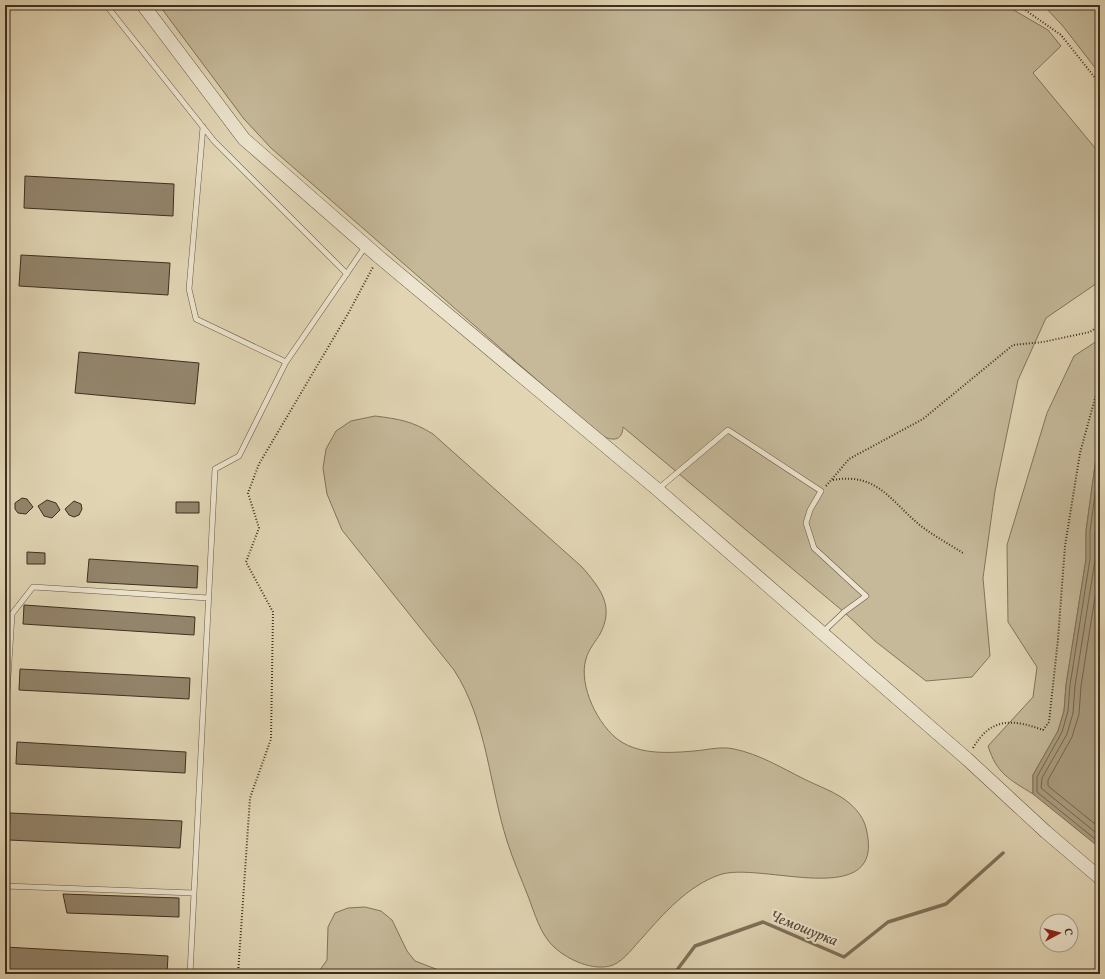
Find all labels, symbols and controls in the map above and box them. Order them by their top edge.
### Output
water label: Чемошурка [766,906,840,952]
north arrow [1039,913,1079,953]
text: С [1060,928,1075,936]

